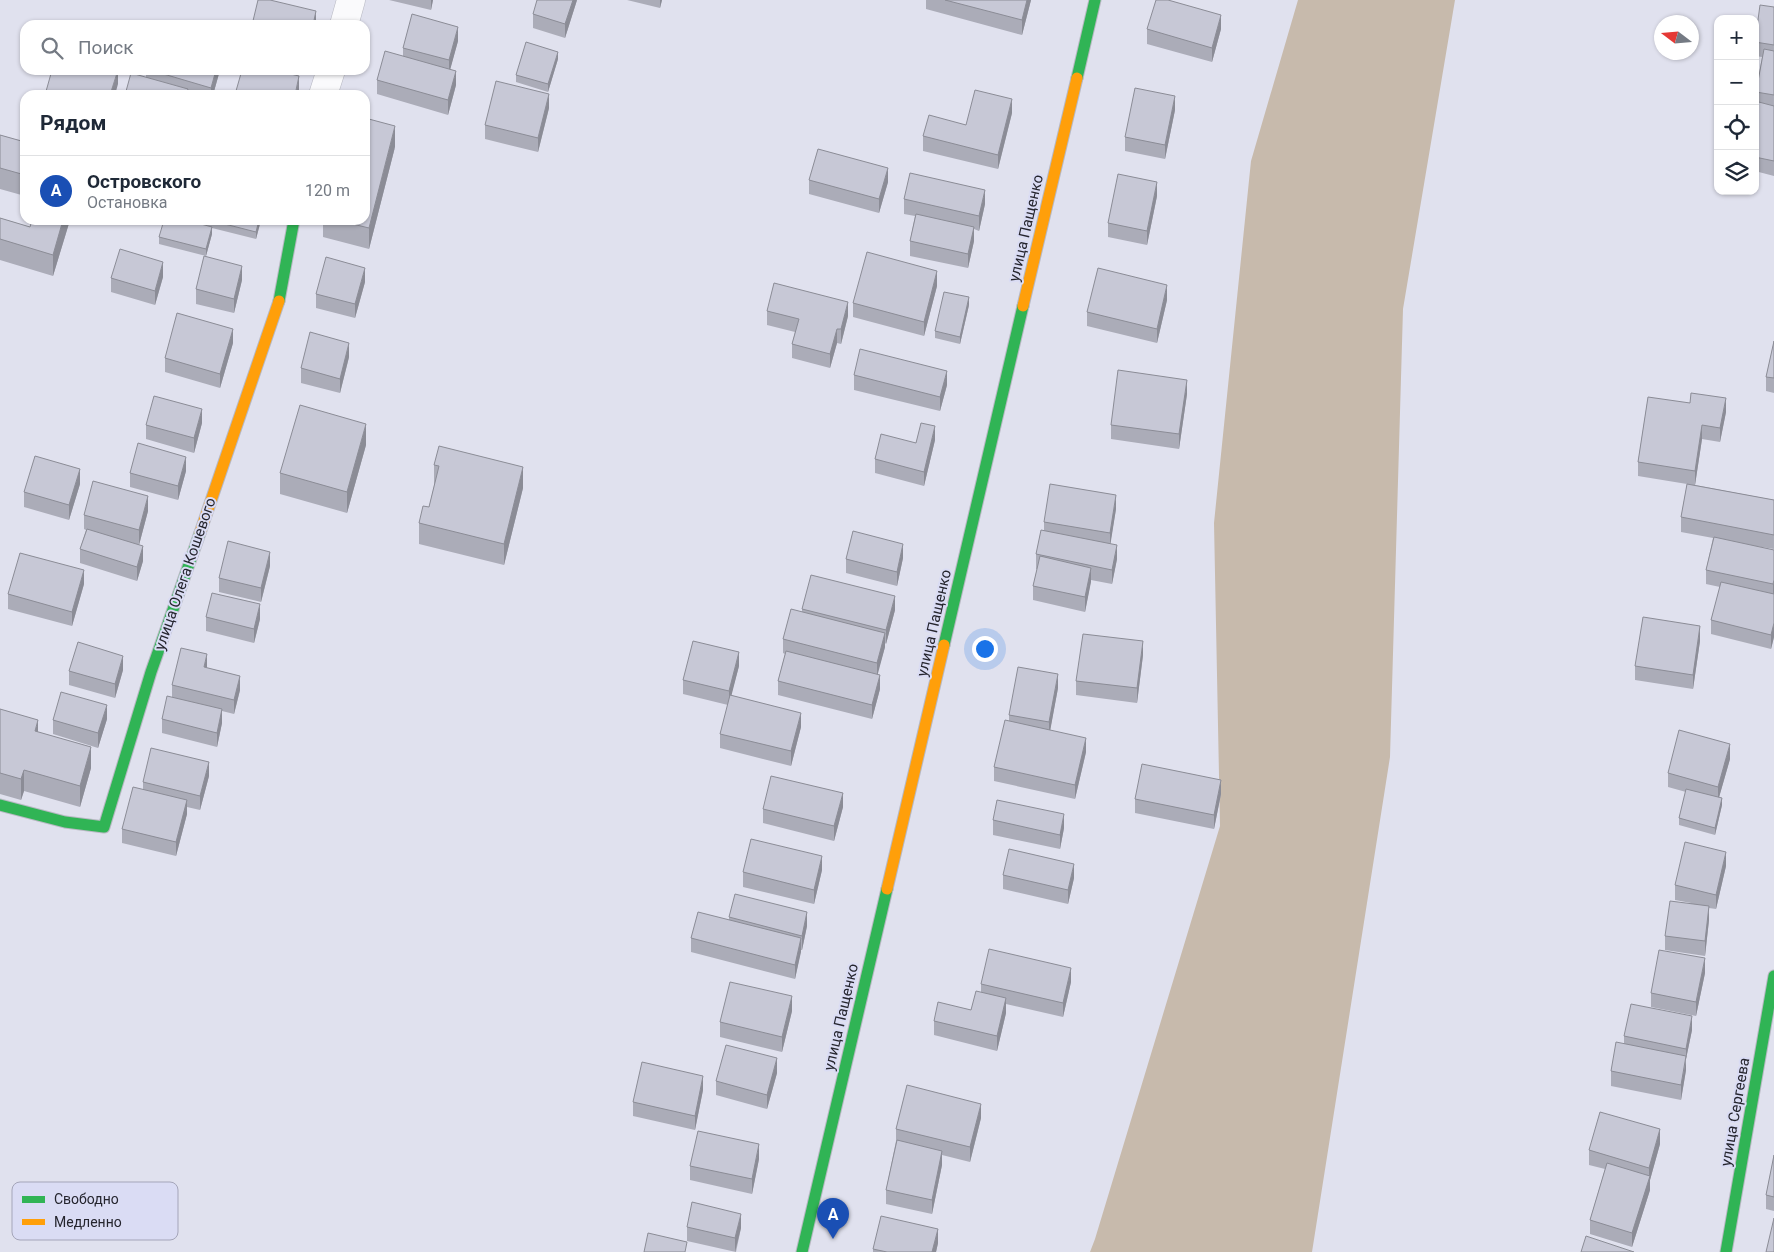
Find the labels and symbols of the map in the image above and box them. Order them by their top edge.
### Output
north arrow [1654,15,1699,60]
street label: улица Пащенко [1005,173,1047,283]
street label: улица Олега Кошевого [150,495,220,653]
street label: улица Пащенко [913,568,955,678]
your location [972,636,998,662]
street label: улица Пащенко [820,962,862,1072]
street label: улица Сергеева [1717,1056,1753,1168]
legend [12,1182,178,1240]
text: Свободно [54,1191,119,1207]
pin: A [817,1198,849,1239]
text: Медленно [54,1214,122,1230]

